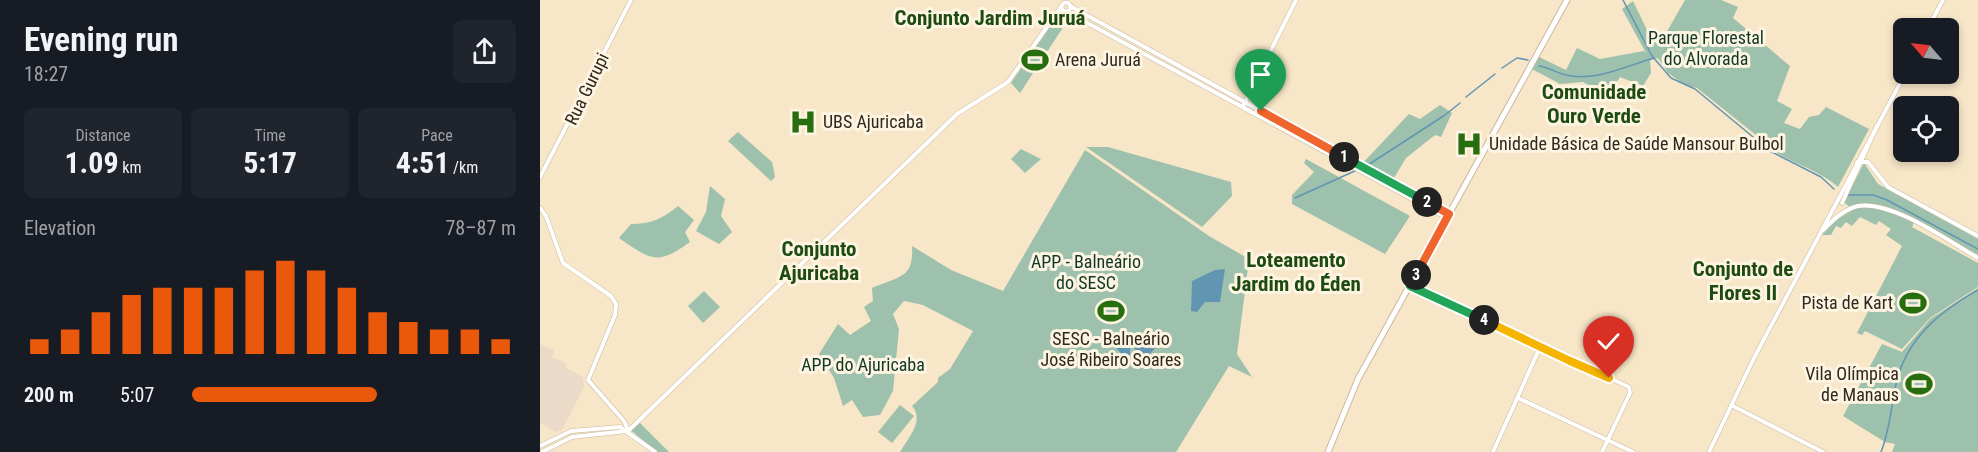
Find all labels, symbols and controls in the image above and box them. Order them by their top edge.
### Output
district label: Conjunto Jardim Juruá [895,6,1086,30]
north arrow [1893,18,1959,84]
map controls [1893,18,1959,162]
text: Evening run [24,20,179,59]
button: share [453,20,516,83]
park label: Parque Florestal do Alvorada [1648,27,1764,69]
sports icon: Arena Juruá [1020,45,1050,75]
street label: Rua Gurupi [560,49,613,128]
place label: Arena Juruá [1055,49,1141,70]
pin [1235,49,1286,111]
icon: arrive [1244,58,1277,91]
text: 18:27 [24,62,68,86]
district label: Comunidade Ouro Verde [1542,80,1646,128]
button: locate [1893,96,1959,162]
hospital icon: UBS Ajuricaba [788,107,818,137]
place label: UBS Ajuricaba [823,111,924,132]
text: Distance [75,126,131,145]
text: Time [254,126,286,145]
text: Pace [421,126,453,145]
hospital icon: Unidade Básica de Saúde Mansour Bulbol [1454,129,1484,159]
place label: Unidade Básica de Saúde Mansour Bulbol [1489,133,1784,154]
pin: 1 [1329,142,1359,172]
text: 1.09 [64,145,119,180]
text: 5:17 [243,145,297,180]
text: 4:51 [396,145,449,180]
text: 1 [1340,147,1348,166]
text: km [119,158,142,177]
text: /km [449,158,478,177]
pin: 2 [1412,187,1442,217]
text: 2 [1423,192,1431,211]
text: Elevation [24,216,96,240]
text: 78–87 m [445,216,516,240]
district label: Conjunto Ajuricaba [779,237,859,285]
district label: Loteamento Jardim do Éden [1231,248,1361,296]
park label: APP - Balneário do SESC [1031,251,1141,293]
district label: Conjunto de Flores II [1693,257,1793,305]
pin: 3 [1401,260,1431,290]
text: 3 [1412,265,1420,284]
sports icon: Pista de Kart [1898,288,1928,318]
place label: Pista de Kart [1801,292,1893,313]
sports icon: SESC - Balneário José Ribeiro Soares [1096,296,1126,326]
pin: 4 [1469,305,1499,335]
text: 4 [1480,310,1488,329]
pin [1583,316,1634,378]
icon: check [1592,325,1625,358]
place label: SESC - Balneário José Ribeiro Soares [1040,328,1182,370]
park label: APP do Ajuricaba [801,354,925,375]
place label: Vila Olímpica de Manaus [1805,363,1899,405]
sports icon: Vila Olímpica de Manaus [1904,369,1934,399]
text: 200 m [24,383,74,407]
text: 5:07 [120,383,154,407]

